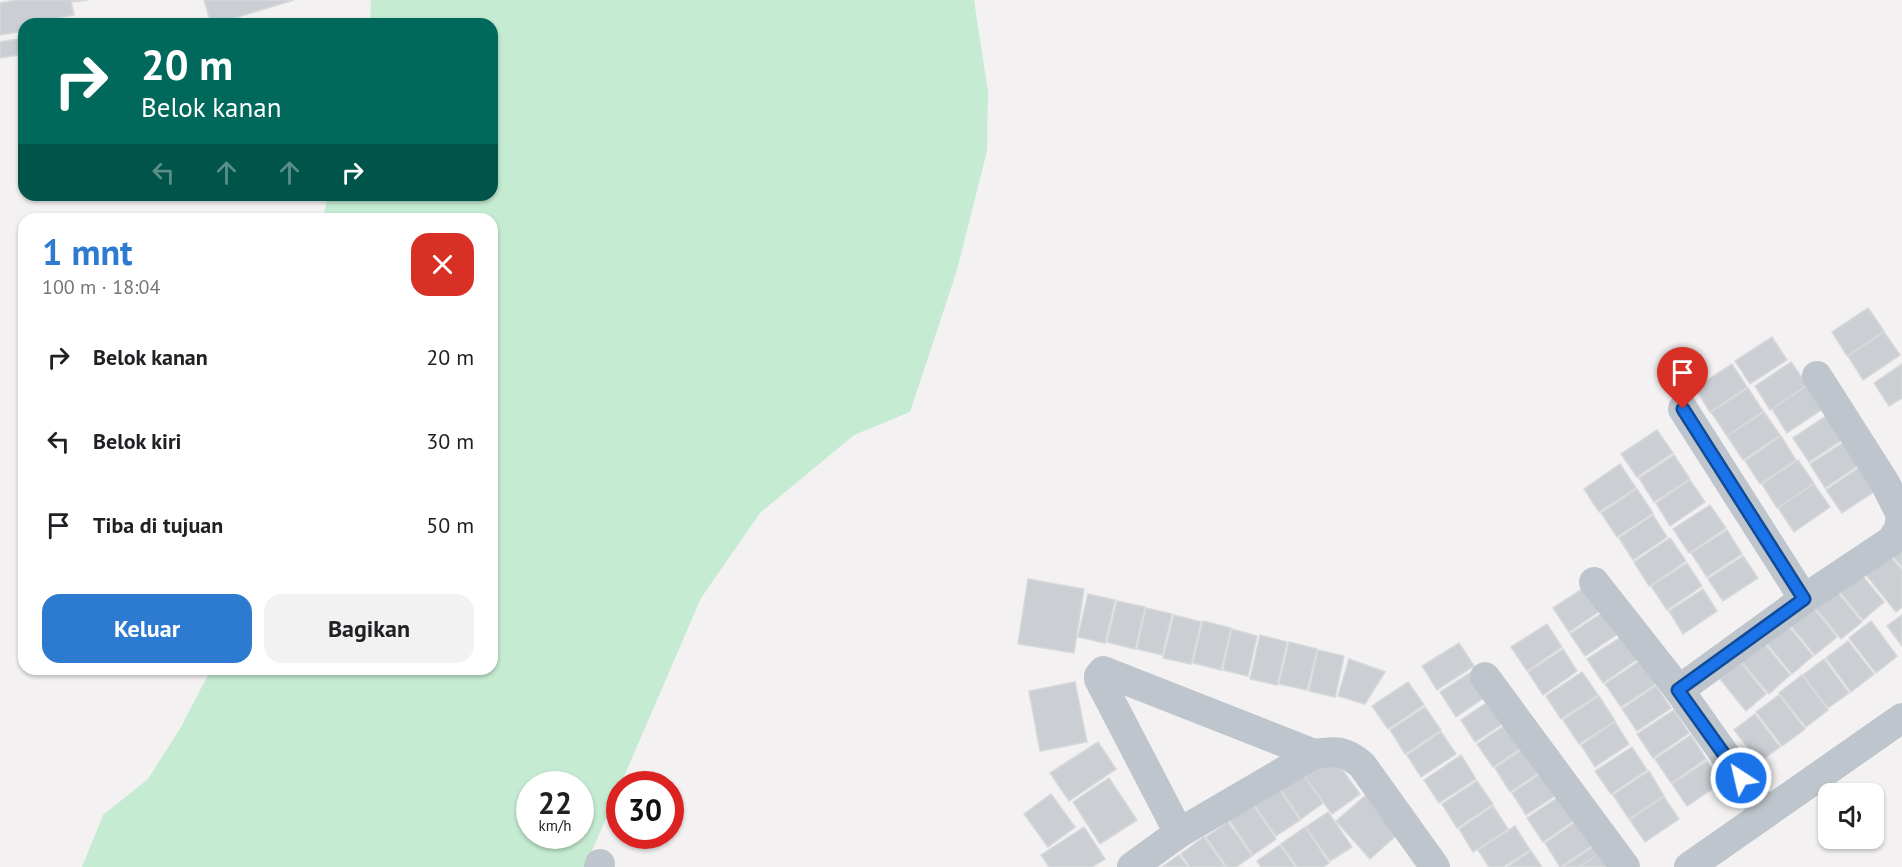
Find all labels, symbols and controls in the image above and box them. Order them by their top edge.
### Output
text: 20 m [141,37,233,92]
icon: right [42,42,120,120]
text: Belok kanan [141,90,281,124]
icon: left [147,156,180,189]
icon: ahead [210,156,243,189]
icon: ahead [273,156,306,189]
icon: right [336,156,369,189]
text: 1 mnt [42,228,133,275]
button: close [411,233,474,296]
text: 100 m · 18:04 [42,274,160,300]
icon: right [42,341,75,374]
text: Belok kanan [93,343,208,371]
text: 20 m [426,343,474,371]
pin [1657,347,1708,409]
icon: arrive [1666,356,1699,389]
icon: left [42,425,75,458]
text: Belok kiri [93,427,182,455]
text: 30 m [426,427,474,455]
icon: arrive [42,509,75,542]
text: Tiba di tujuan [93,511,223,539]
text: 50 m [426,511,474,539]
button: Keluar [42,594,252,663]
button: Bagikan [264,594,474,663]
position arrow [1709,746,1773,810]
speed limit sign: 30 [606,771,684,849]
text: 22 [538,783,572,822]
map controls [1818,783,1884,849]
button: sound [1818,783,1884,849]
text: km/h [539,816,571,835]

